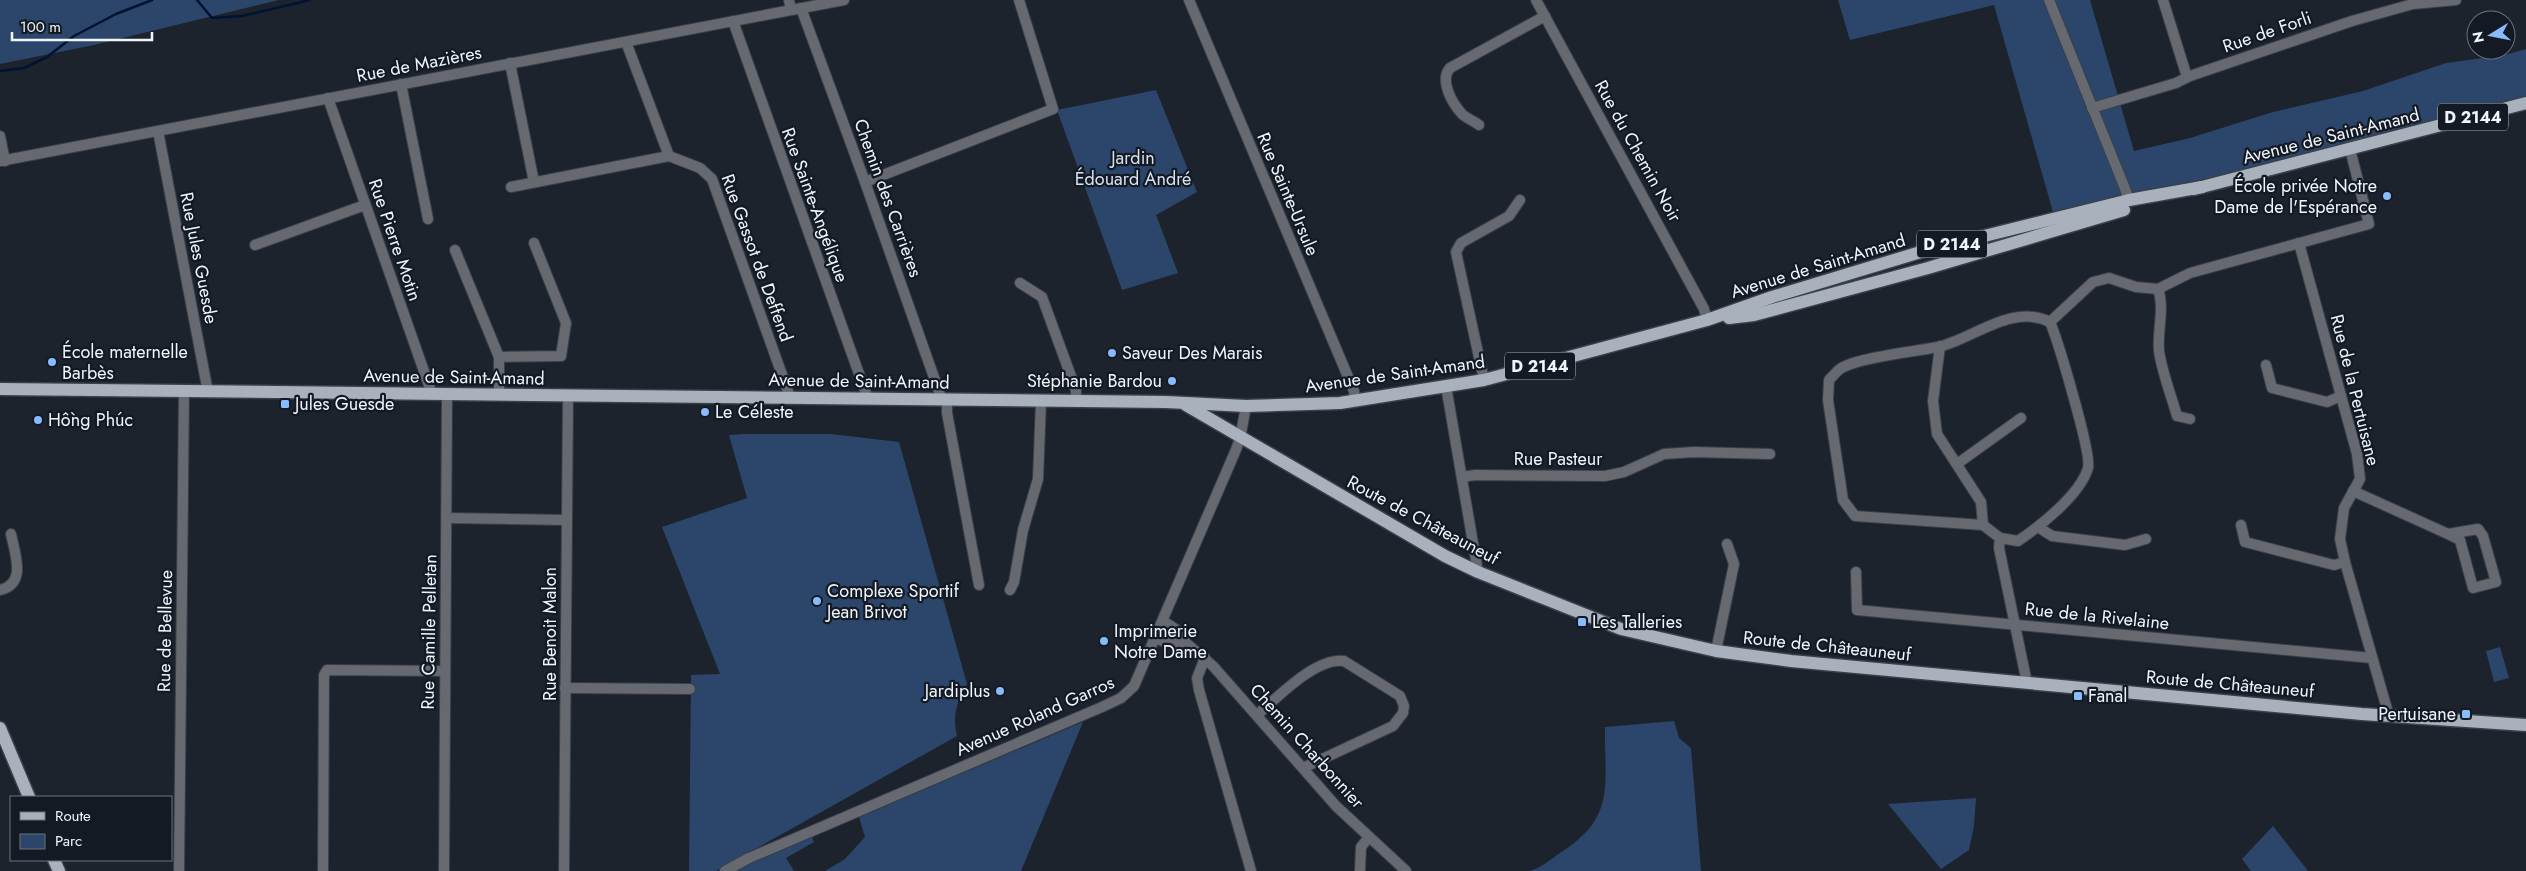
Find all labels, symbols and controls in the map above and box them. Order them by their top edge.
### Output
street label: Rue de Forli [2219,5,2315,59]
scale bar [12,10,152,42]
north arrow [2466,10,2516,60]
text: 100 m [20,16,61,38]
text: N [2467,30,2489,44]
street label: Rue de Mazières [354,39,484,89]
street label: Rue du Chemin Noir [1588,75,1688,227]
street label: Avenue de Saint-Amand [2240,101,2422,171]
road number: D 2144 [2438,104,2508,130]
street label: Chemin des Carrières [847,115,929,281]
street label: Rue Sainte-Angélique [775,124,855,286]
street label: Rue Sainte-Ursule [1250,128,1326,260]
park label: Jardin Édouard André [1075,145,1191,192]
street label: Rue Gassot de Deffend [715,171,799,345]
place label: École privée Notre Dame de l'Espérance [2214,173,2377,220]
street label: Rue Pierre Motin [362,175,428,305]
street label: Rue Jules Guesde [174,190,224,326]
marker: École privée Notre Dame de l'Espérance [2381,190,2393,202]
street label: Avenue de Saint-Amand [1727,227,1909,305]
road number: D 2144 [1917,230,1987,258]
street label: Rue de la Pertuisane [2324,312,2386,468]
place label: École maternelle Barbès [62,339,188,386]
place label: Saveur Des Marais [1122,340,1263,366]
marker: Saveur Des Marais [1106,347,1118,359]
street label: Avenue de Saint-Amand [1303,348,1487,400]
road number: D 2144 [1505,352,1575,380]
marker: École maternelle Barbès [46,356,58,368]
street label: Avenue de Saint-Amand [363,362,545,392]
street label: Avenue de Saint-Amand [768,366,950,396]
place label: Stéphanie Bardou [1027,368,1162,394]
marker: Stéphanie Bardou [1166,375,1178,387]
place label: Jules Guesde [293,391,394,417]
marker: Jules Guesde [279,398,291,410]
place label: Le Céleste [715,399,794,425]
marker: Le Céleste [699,406,711,418]
place label: Hồng Phúc [48,407,133,433]
marker: Hồng Phúc [32,414,44,426]
street label: Rue Pasteur [1514,446,1603,472]
street label: Route de Châteauneuf [1342,469,1504,572]
street label: Rue Camille Pelletan [415,554,443,710]
street label: Rue Benoit Malon [537,567,563,701]
street label: Rue de Bellevue [151,570,179,692]
place label: Complexe Sportif Jean Brivot [825,578,960,625]
marker: Complexe Sportif Jean Brivot [811,595,823,607]
street label: Rue de la Rivelaine [2023,595,2171,637]
place label: Les Talleries [1592,609,1682,635]
marker: Les Talleries [1576,616,1588,628]
place label: Imprimerie Notre Dame [1114,618,1207,665]
street label: Route de Châteauneuf [1742,624,1913,668]
marker: Imprimerie Notre Dame [1098,635,1110,647]
street label: Route de Châteauneuf [2145,664,2316,704]
street label: Avenue Roland Garros [952,669,1118,763]
place label: Jardiplus [923,678,990,704]
street label: Chemin Charbonnier [1244,678,1371,815]
place label: Fanal [2088,683,2127,709]
marker: Jardiplus [994,685,1006,697]
marker: Fanal [2072,690,2084,702]
place label: Pertuisane [2378,701,2456,727]
marker: Pertuisane [2460,708,2472,720]
legend [10,796,172,861]
text: Route [55,805,91,827]
text: Parc [55,830,82,852]

